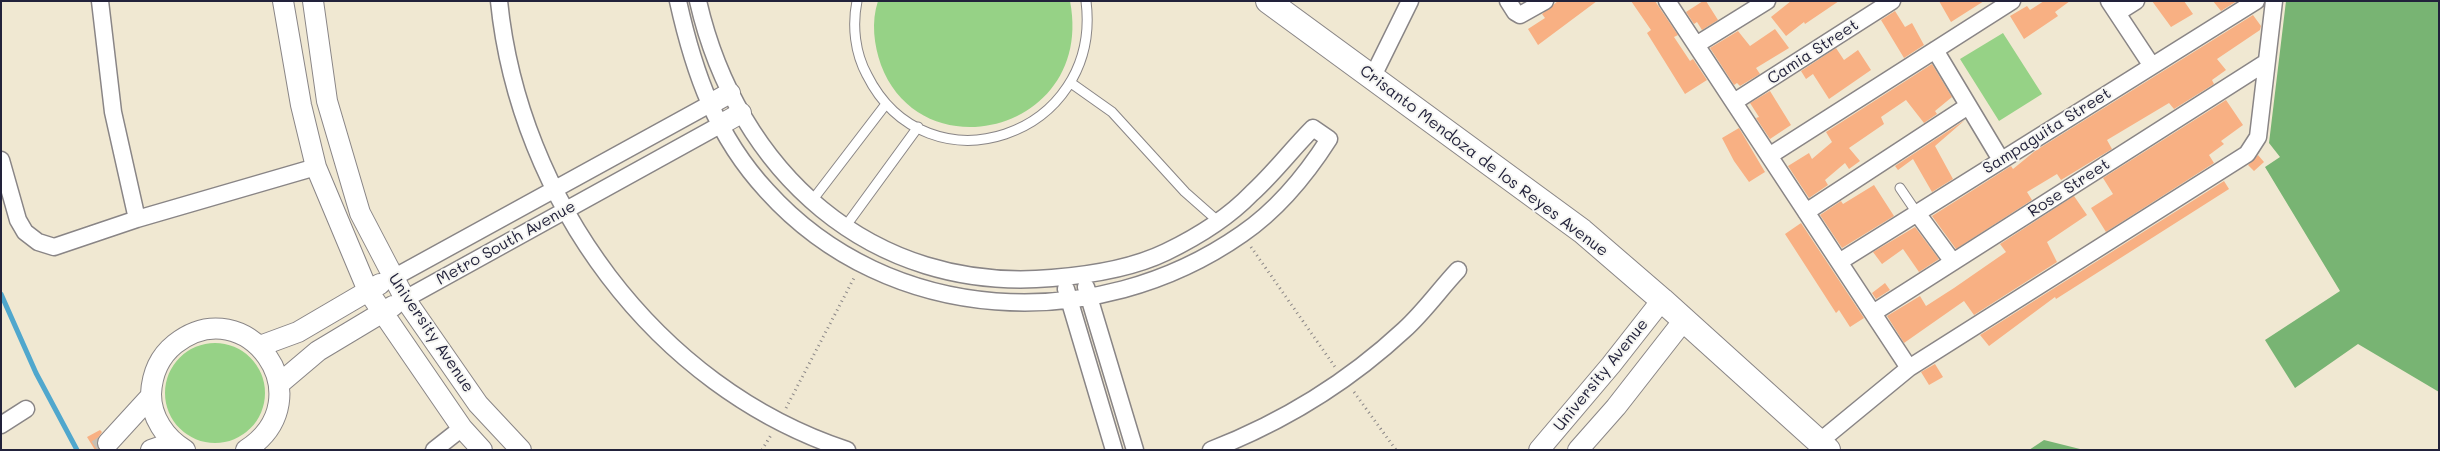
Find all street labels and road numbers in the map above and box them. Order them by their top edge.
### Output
street label: Camia Street [1764,15,1862,89]
street label: Crisanto Mendoza de los Reyes Avenue [1356,61,1612,261]
street label: Sampaguita Street [1979,84,2115,178]
street label: Rose Street [2025,154,2113,222]
street label: Metro South Avenue [433,197,579,289]
street label: University Avenue [384,270,478,396]
street label: University Avenue [1550,315,1652,435]

